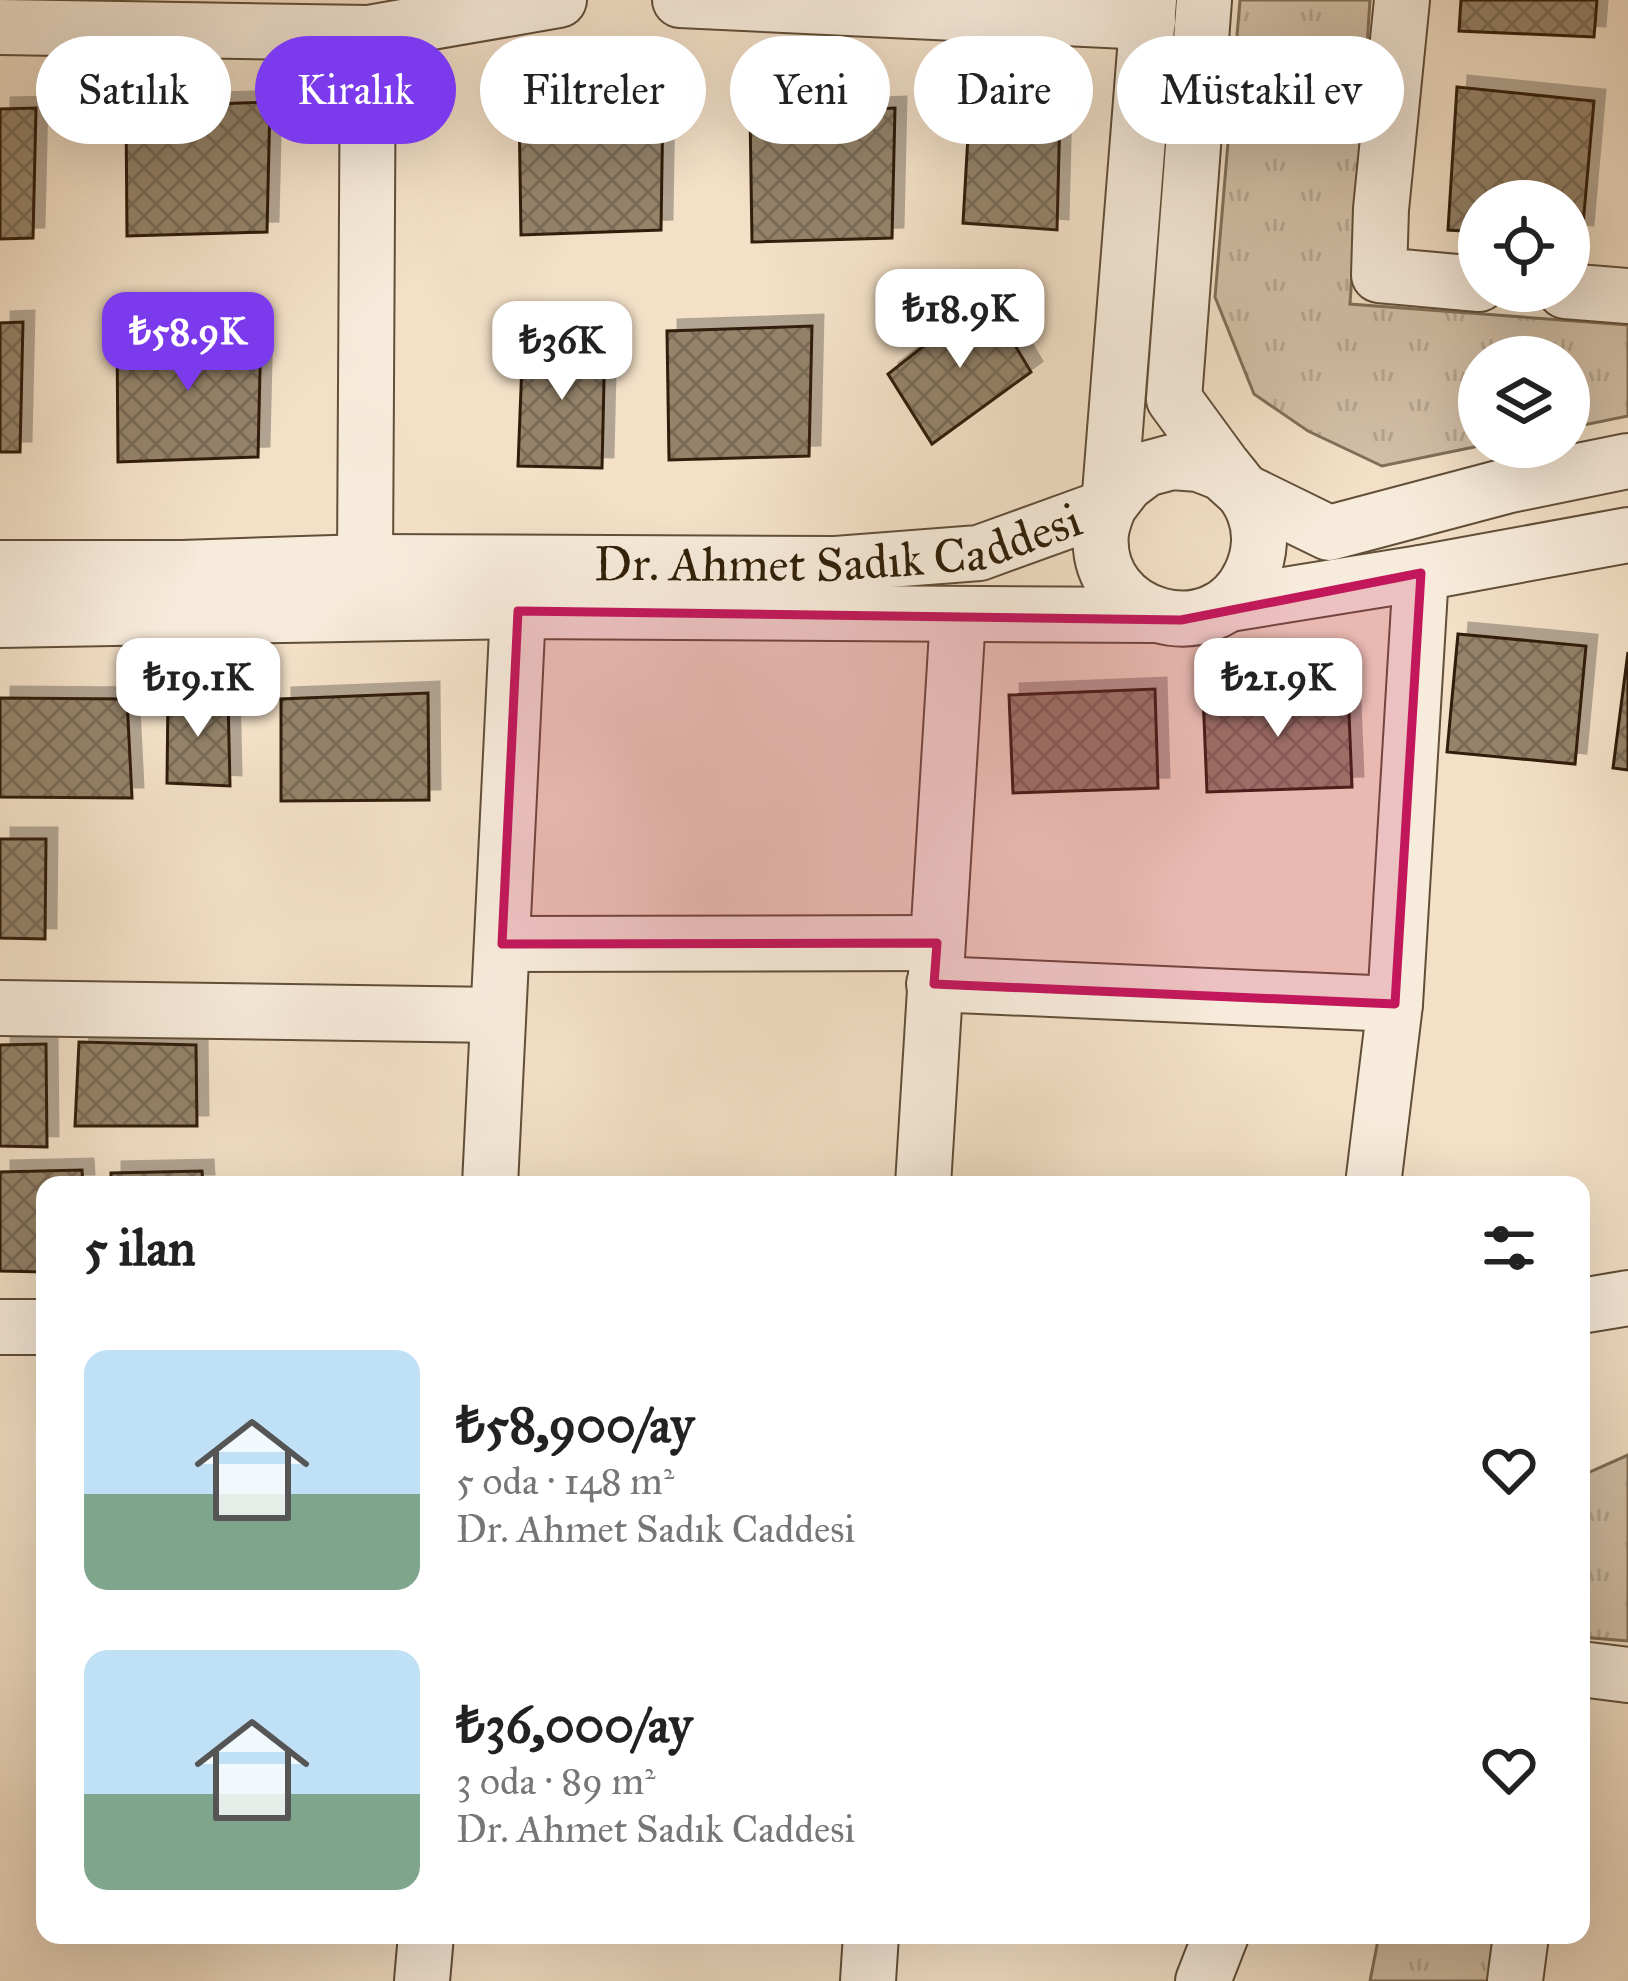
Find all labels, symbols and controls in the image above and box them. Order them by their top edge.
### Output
chip: Satılık [36,36,231,144]
chip: Kiralık [255,36,456,144]
chip: Filtreler [480,36,706,144]
chip: Yeni [730,36,890,144]
chip: Daire [914,36,1093,144]
chip: Müstakil ev [1117,36,1404,144]
map controls [1458,180,1590,468]
button: locate [1458,180,1590,312]
pin: ₺18.9K [862,269,1058,371]
text: ₺18.9K [902,284,1018,332]
pin: ₺58.9K [90,292,286,394]
pin: ₺36K [491,301,633,403]
text: ₺58.9K [129,307,247,355]
text: ₺36K [519,316,605,364]
button: layers [1458,336,1590,468]
street label: Dr. Ahmet Sadık Caddesi [594,490,1089,594]
pin: ₺19.1K [100,638,296,740]
pin: ₺21.9K [1180,638,1376,740]
text: ₺19.1K [143,653,253,701]
text: ₺21.9K [1221,653,1335,701]
icon: filters [1476,1215,1542,1281]
text: 5 ilan [84,1217,196,1279]
text: ₺58,900/ay [456,1394,694,1456]
icon: home [180,1398,324,1542]
icon: heart [1476,1437,1542,1503]
text: 5 oda · 148 m² [456,1457,674,1505]
text: Dr. Ahmet Sadık Caddesi [456,1505,855,1553]
text: ₺36,000/ay [456,1694,692,1756]
icon: home [180,1698,324,1842]
icon: heart [1476,1737,1542,1803]
text: 3 oda · 89 m² [456,1757,656,1805]
text: Dr. Ahmet Sadık Caddesi [456,1805,855,1853]

